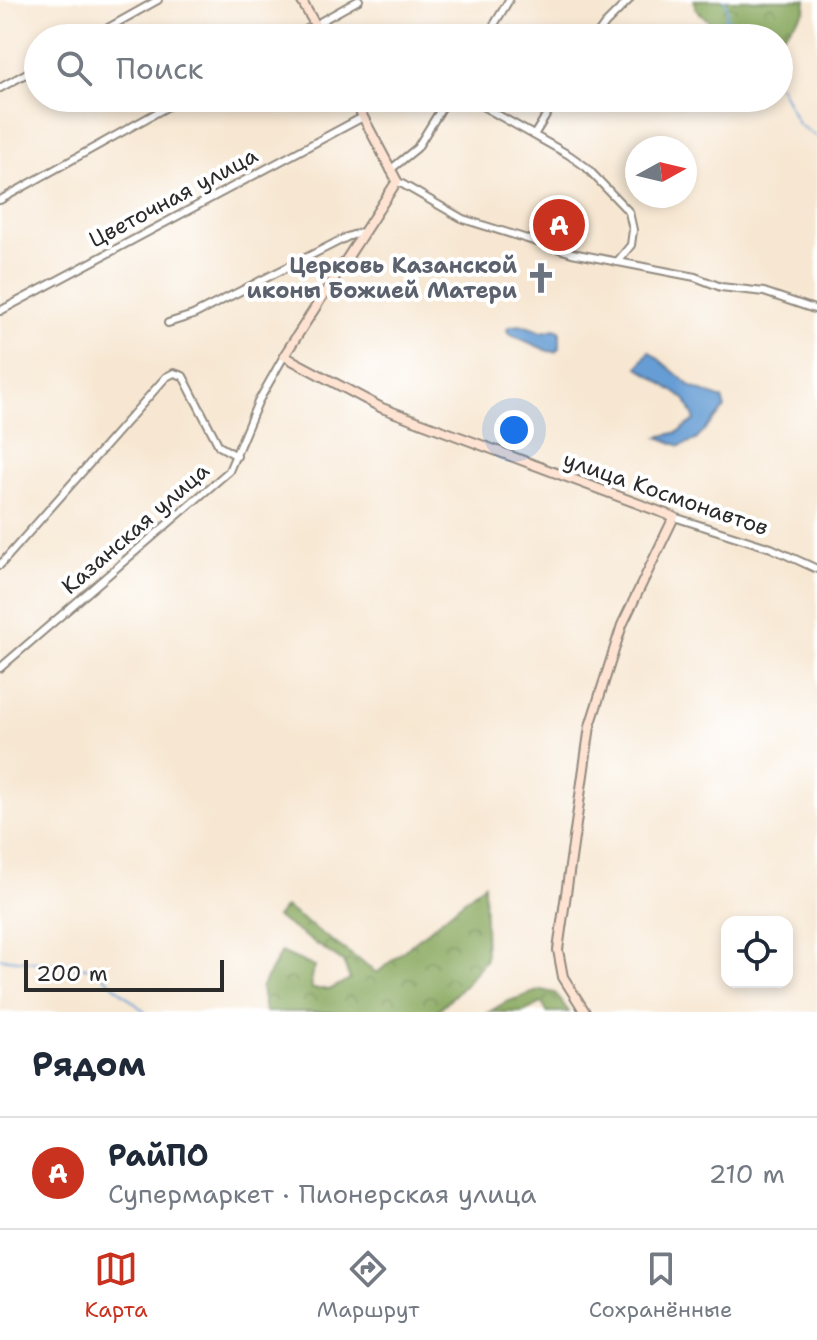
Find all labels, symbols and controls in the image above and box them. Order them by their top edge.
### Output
search box [24,24,793,112]
icon: search [52,46,96,90]
text: Поиск [116,48,204,89]
north arrow [625,136,697,208]
street label: Цветочная улица [84,141,263,254]
pin: A [533,195,585,255]
place label: Церковь Казанской иконы Божией Матери [247,251,517,305]
church icon: Церковь Казанской иконы Божией Матери [524,261,558,295]
your location [494,410,534,450]
street label: улица Космонавтов [559,445,772,542]
street label: Казанская улица [55,456,215,601]
map controls [721,916,793,988]
button: locate [721,916,793,988]
scale bar [24,956,224,992]
text: 200 m [36,959,108,988]
text: Рядом [32,1041,146,1087]
text: РайПО [108,1135,209,1176]
text: A [48,1156,68,1191]
text: 210 m [708,1156,785,1191]
text: Супермаркет · Пионерская улица [108,1176,536,1211]
tab: Карта [85,1247,148,1324]
tab: Маршрут [317,1247,419,1324]
tab: Сохранённые [589,1247,732,1324]

